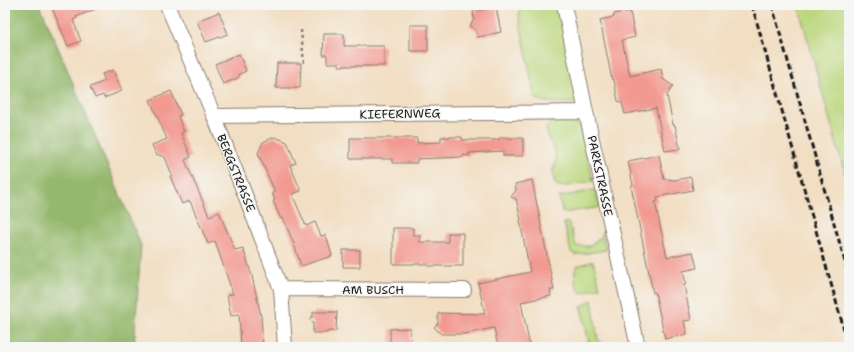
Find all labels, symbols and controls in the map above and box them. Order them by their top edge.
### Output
street label: KIEFERNWEG [359,105,441,123]
street label: BERGSTRASSE [213,132,259,214]
street label: PARKSTRASSE [584,134,616,218]
street label: AM BUSCH [342,282,404,298]

